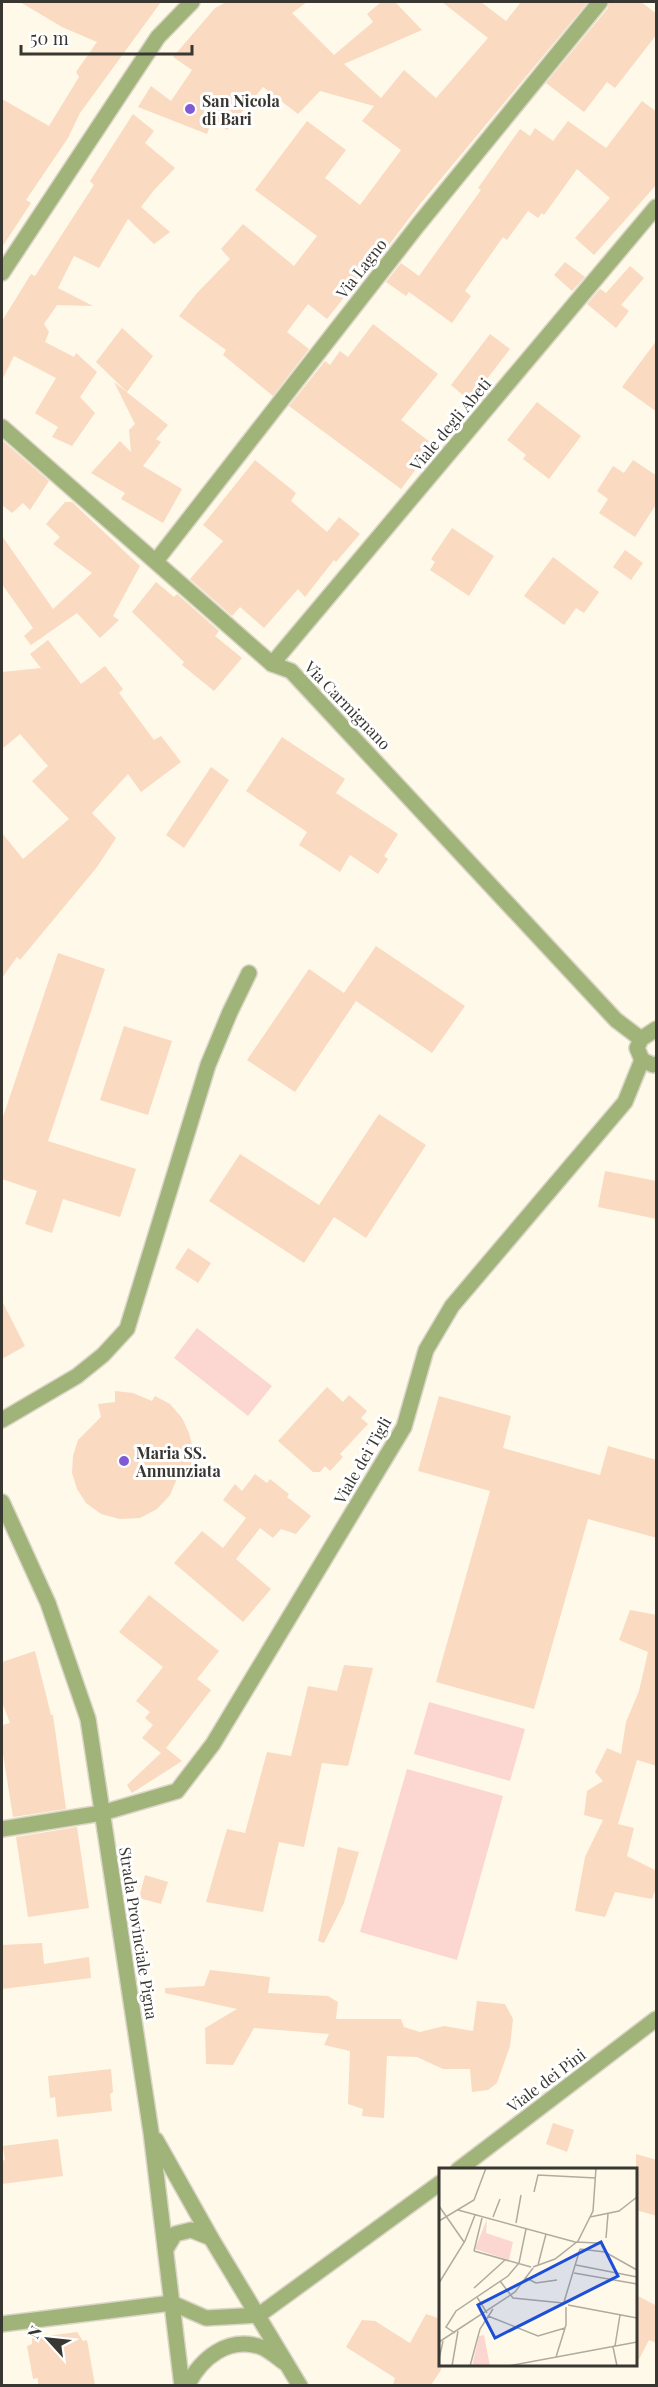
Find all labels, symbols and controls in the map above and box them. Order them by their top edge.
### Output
scale bar [21,18,192,56]
text: 50 m [30,26,69,50]
place label: San Nicola di Bari [202,90,280,129]
marker: San Nicola di Bari [183,102,197,116]
street label: Via Lagno [330,234,391,303]
street label: Viale degli Abeti [404,373,495,476]
street label: Via Carmignano [300,655,396,754]
street label: Viale dei Tigli [328,1413,395,1508]
place label: Maria SS. Annunziata [135,1442,221,1481]
marker: Maria SS. Annunziata [117,1454,131,1468]
street label: Strada Provinciale Pigna [115,1845,163,2021]
street label: Viale dei Pini [502,2043,590,2117]
inset map [439,2168,637,2366]
north arrow [18,2309,78,2369]
text: N [22,2322,46,2342]

